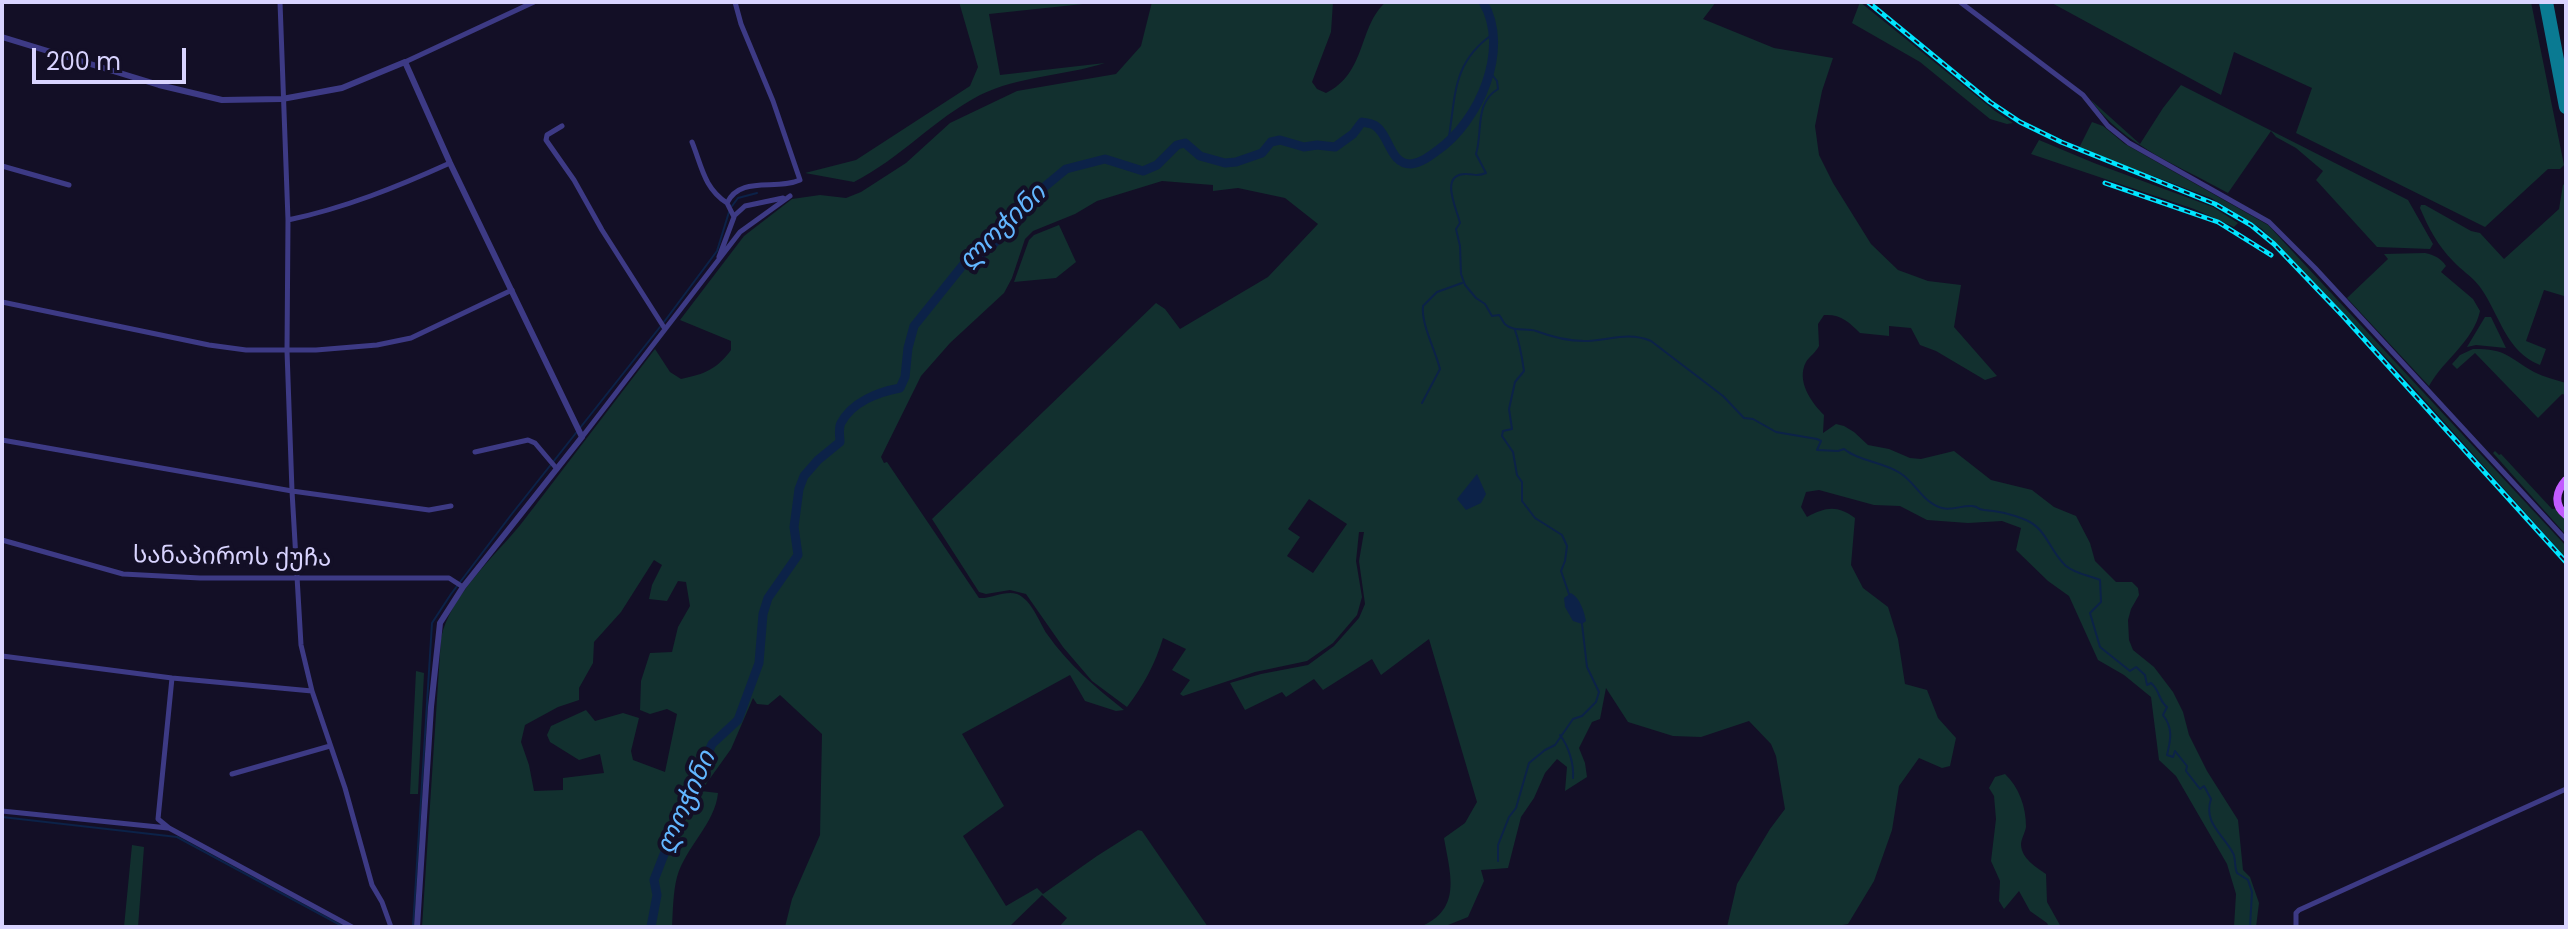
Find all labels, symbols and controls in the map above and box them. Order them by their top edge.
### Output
scale bar [36,32,190,82]
text: 200 m [46,45,121,78]
water label: ლოჭინი [953,179,1053,277]
street label: სანაპიროს ქუჩა [132,542,332,574]
water label: ლოჭინი [650,747,724,859]

